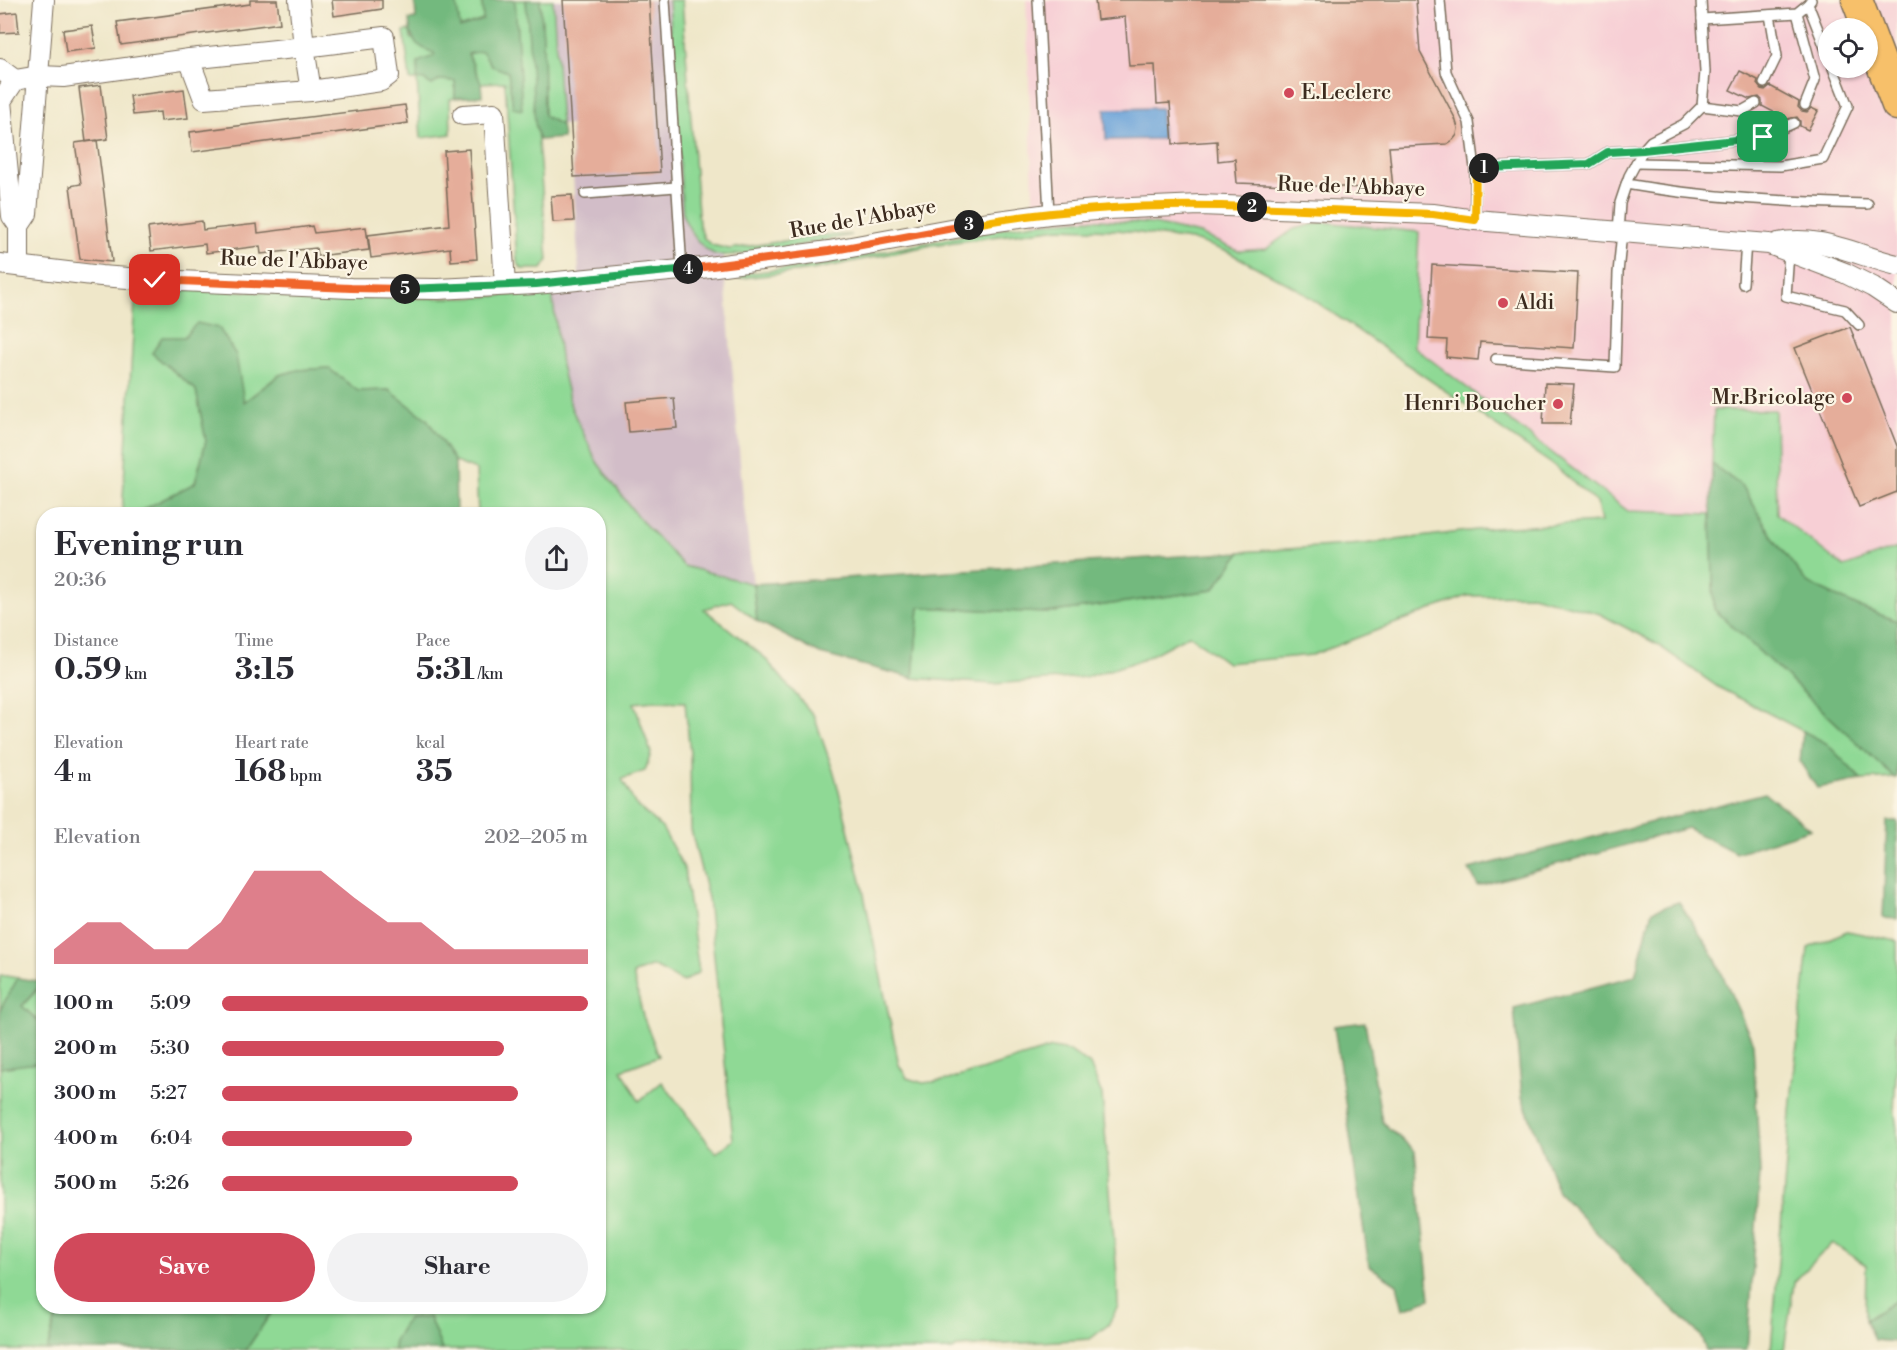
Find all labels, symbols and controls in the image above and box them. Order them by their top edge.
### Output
map controls [1818,18,1878,78]
button: locate [1818,18,1878,78]
place label: E.Leclerc [1301,80,1391,106]
marker: E.Leclerc [1282,86,1296,100]
pin [1737,111,1788,162]
icon: arrive [1746,120,1779,153]
pin: 1 [1469,153,1499,183]
text: 1 [1480,158,1488,178]
street label: Rue de l'Abbaye [1277,171,1425,203]
pin: 2 [1237,192,1267,222]
street label: Rue de l'Abbaye [788,193,938,245]
text: 2 [1247,197,1257,217]
pin: 3 [954,210,984,240]
text: 3 [964,215,974,235]
street label: Rue de l'Abbaye [220,245,368,277]
pin [129,254,180,305]
pin: 4 [673,254,703,284]
text: 4 [683,259,693,279]
icon: check [138,263,171,296]
pin: 5 [390,274,420,304]
text: 5 [400,279,410,299]
place label: Aldi [1514,290,1555,316]
marker: Aldi [1496,296,1510,310]
place label: Mr.Bricolage [1712,385,1835,411]
place label: Henri Boucher [1404,391,1546,417]
marker: Mr.Bricolage [1840,391,1854,405]
marker: Henri Boucher [1551,397,1565,411]
text: Evening run [54,525,243,566]
button: share [525,527,588,590]
text: 20:36 [54,568,106,593]
text: Distance [54,631,119,651]
text: Time [235,631,274,651]
text: Pace [416,631,450,651]
text: 0.59 [54,651,122,689]
text: 3:15 [235,651,294,689]
text: 5:31 [416,651,475,689]
text: km [122,664,147,684]
text: /km [475,664,503,684]
text: Elevation [54,733,123,753]
text: Heart rate [235,733,309,753]
text: kcal [416,733,445,753]
text: 4 [54,753,74,791]
text: 168 [235,753,286,791]
text: 35 [416,753,453,791]
text: m [74,766,91,786]
text: bpm [286,766,322,786]
text: Elevation [54,825,141,850]
text: 202–205 m [484,825,588,850]
text: 100 m [54,991,113,1016]
text: 5:09 [150,991,191,1016]
text: 200 m [54,1036,117,1061]
text: 5:30 [150,1036,190,1061]
text: 300 m [54,1081,117,1106]
text: 5:27 [150,1081,187,1106]
text: 400 m [54,1126,118,1151]
text: 6:04 [150,1126,192,1151]
text: 500 m [54,1171,117,1196]
text: 5:26 [150,1171,189,1196]
button: Save [54,1233,315,1302]
button: Share [327,1233,588,1302]

